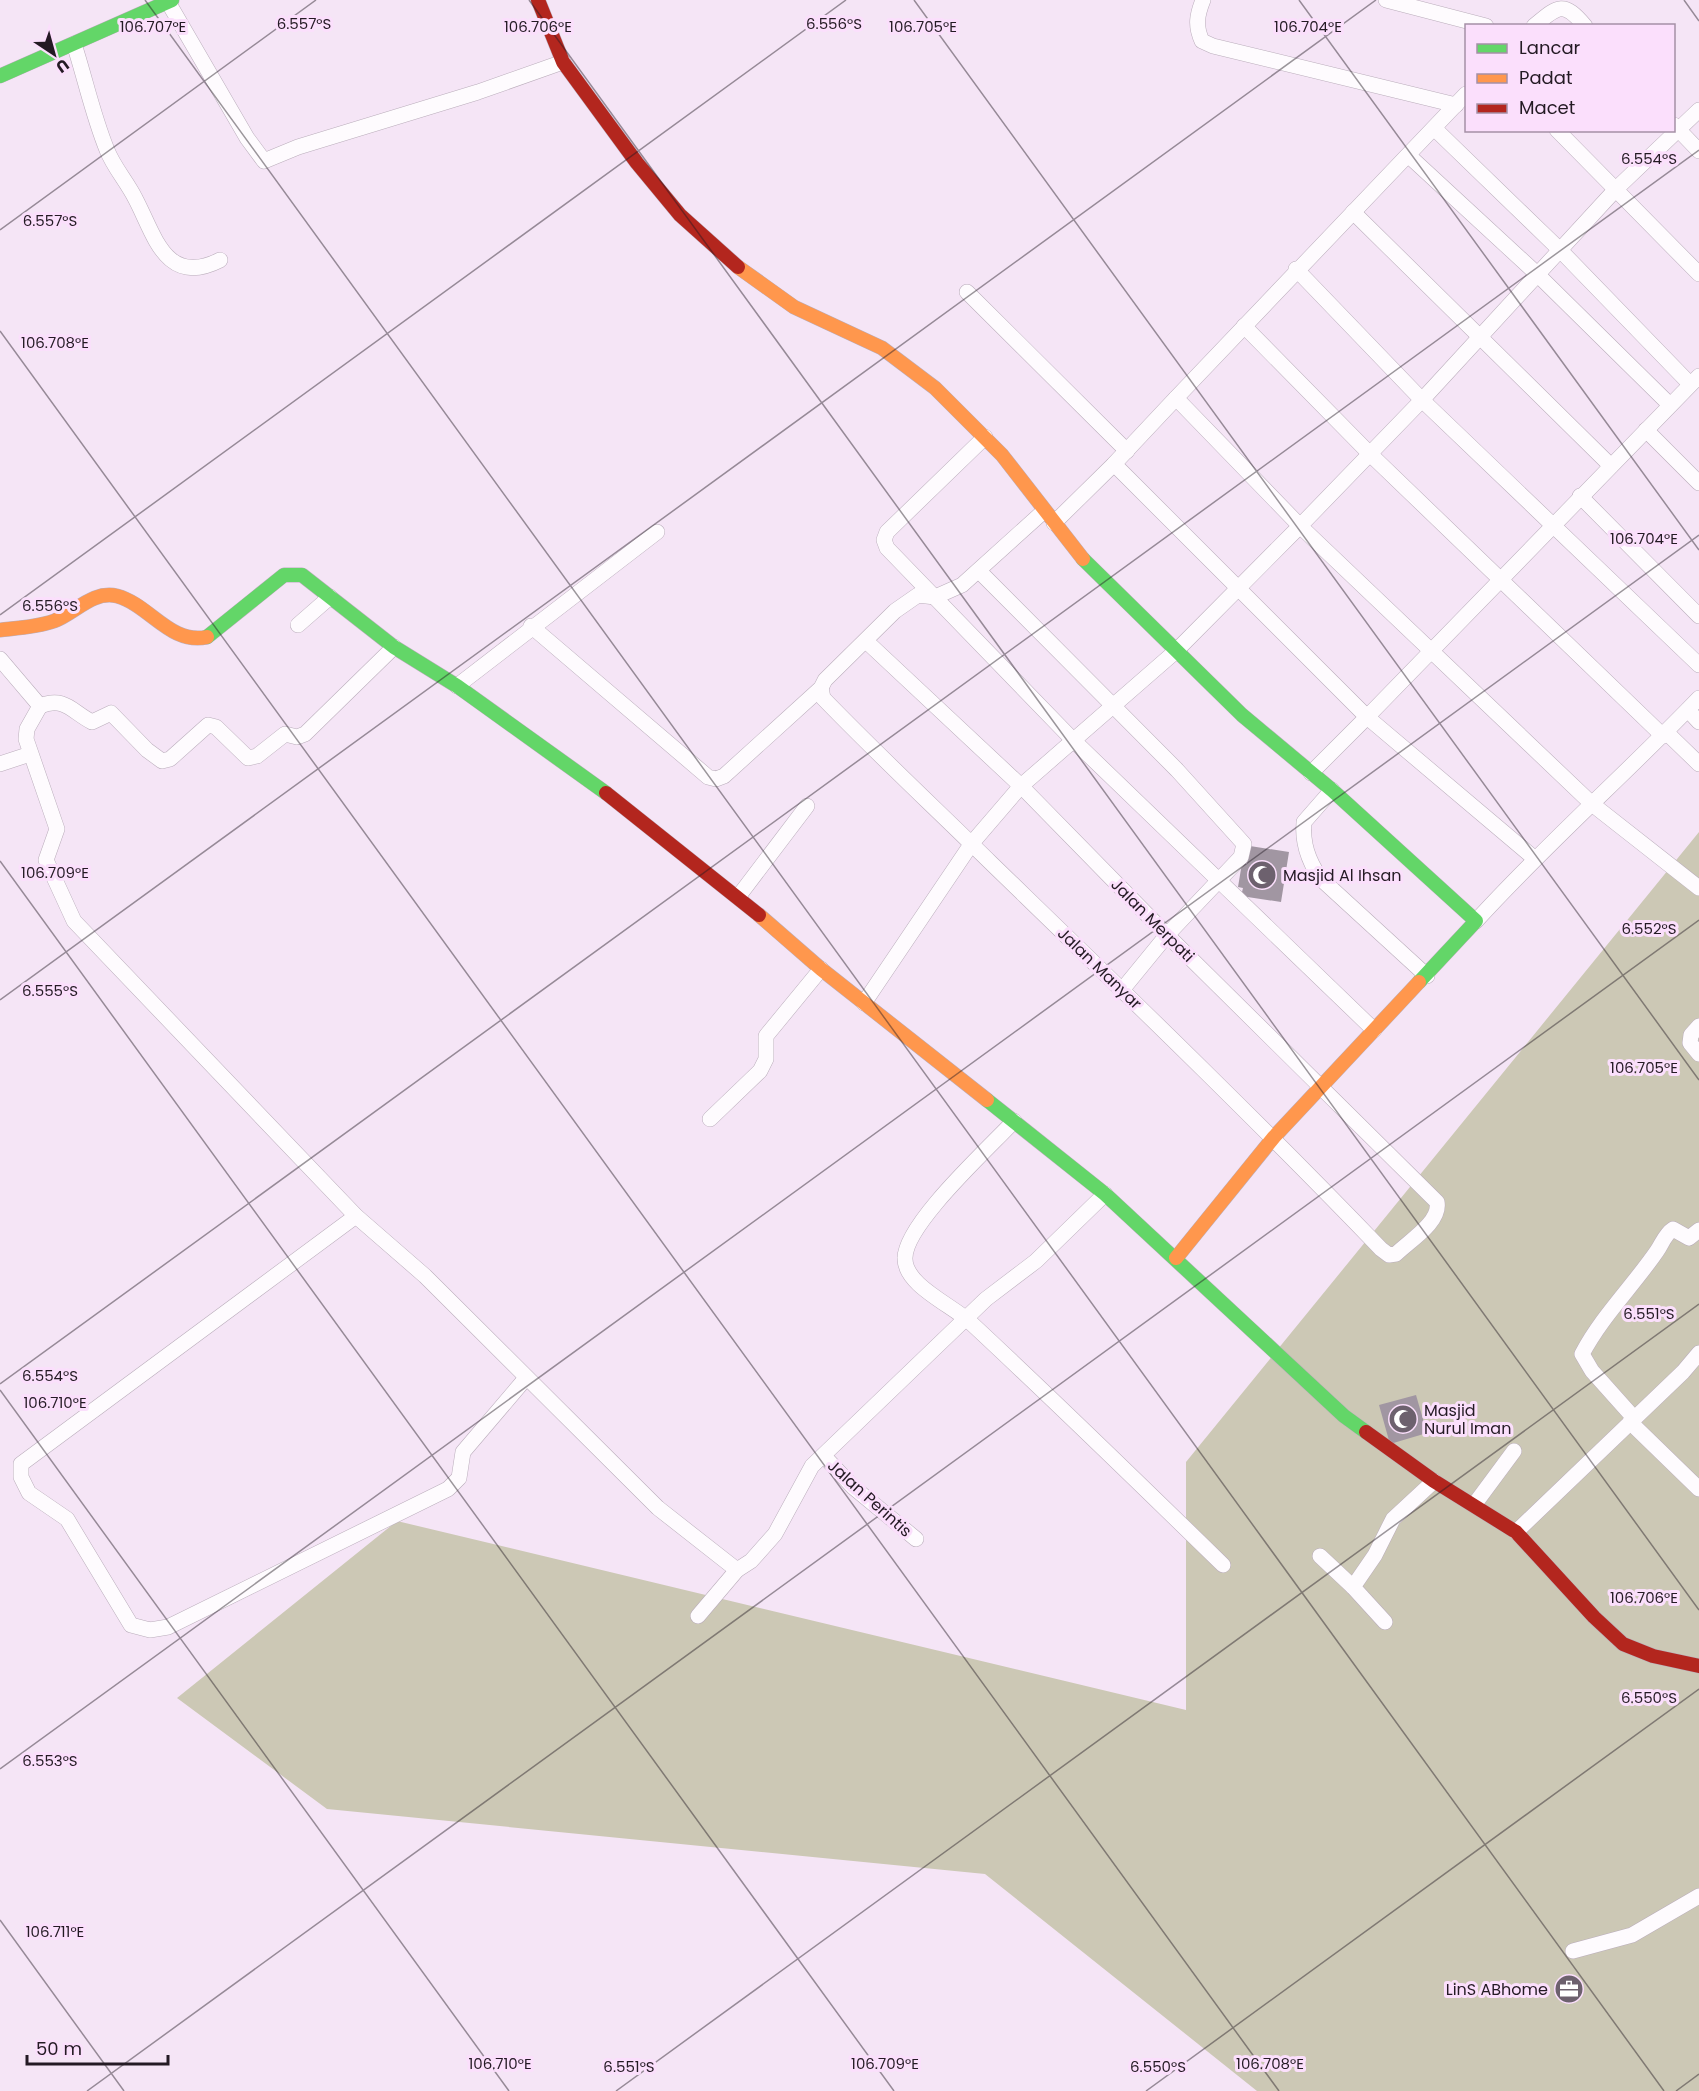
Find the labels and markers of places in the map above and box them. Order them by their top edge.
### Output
mosque icon: Masjid Al Ihsan [1246,859,1278,891]
place label: Masjid Al Ihsan [1283,864,1402,887]
place label: Masjid Nurul Iman [1424,1399,1511,1440]
mosque icon: Masjid Nurul Iman [1387,1403,1419,1435]
office icon: LinS ABhome [1553,1973,1585,2005]
place label: LinS ABhome [1446,1978,1548,2001]

